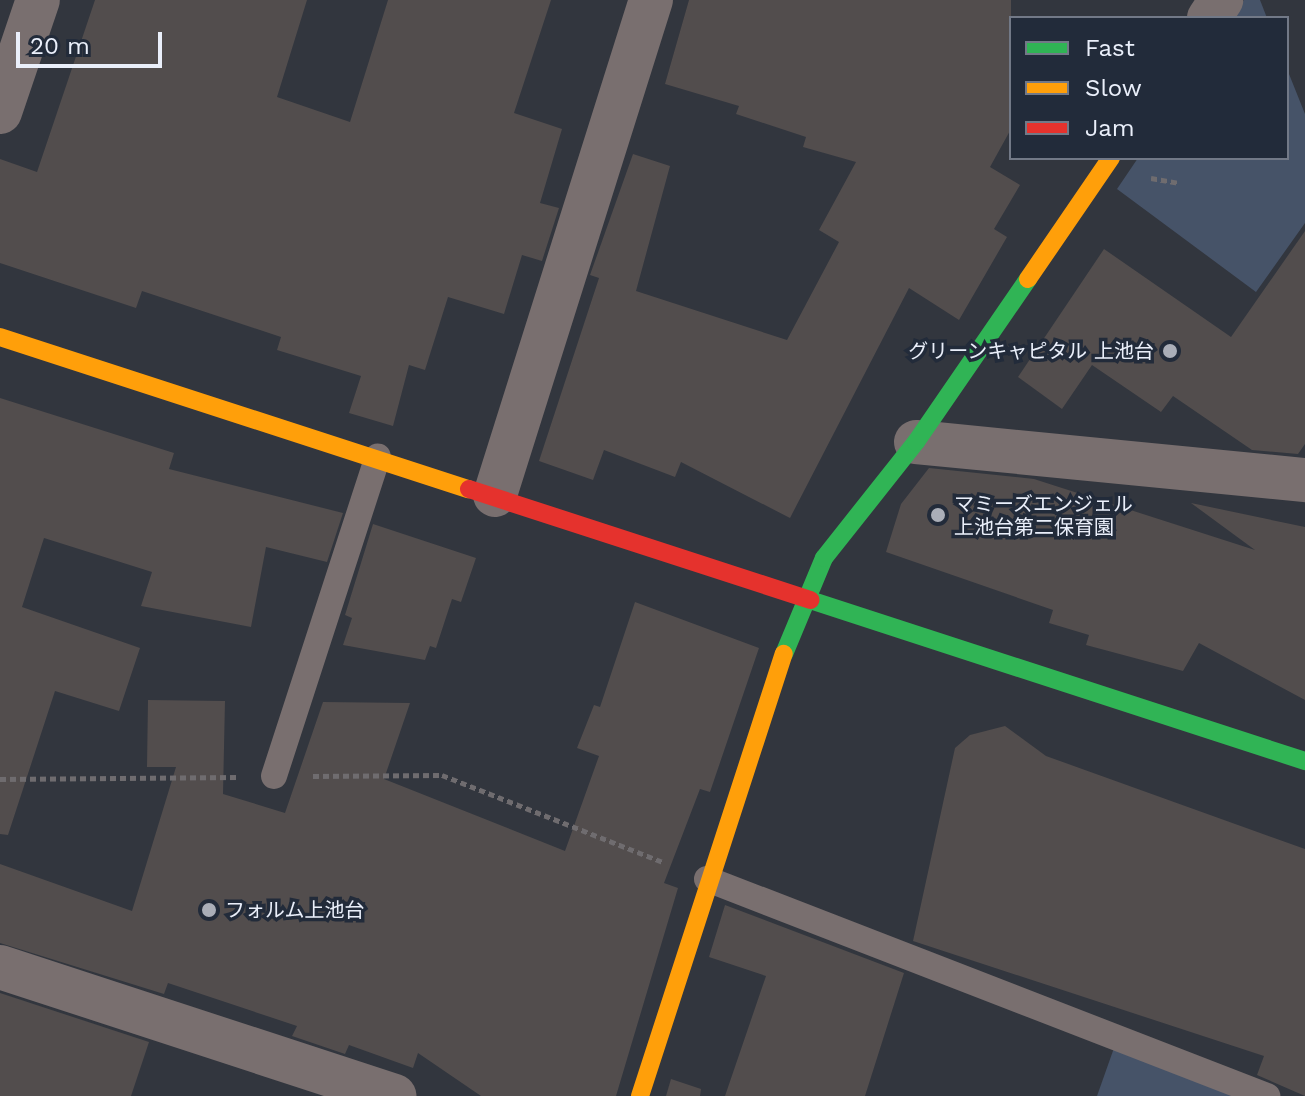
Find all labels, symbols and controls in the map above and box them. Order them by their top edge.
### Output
scale bar [20,16,166,66]
legend [1009,16,1289,160]
text: 20 m [30,32,90,60]
text: Fast [1085,34,1135,62]
text: Slow [1085,74,1142,102]
text: Jam [1085,114,1135,142]
place label: グリーンキャピタル 上池台 [907,339,1154,363]
marker: グリーンキャピタル 上池台 [1161,342,1179,360]
place label: マミーズエンジェル 上池台第二保育園 [954,492,1134,539]
marker: マミーズエンジェル 上池台第二保育園 [929,506,947,524]
place label: フォルム上池台 [225,898,365,922]
marker: フォルム上池台 [200,901,218,919]

